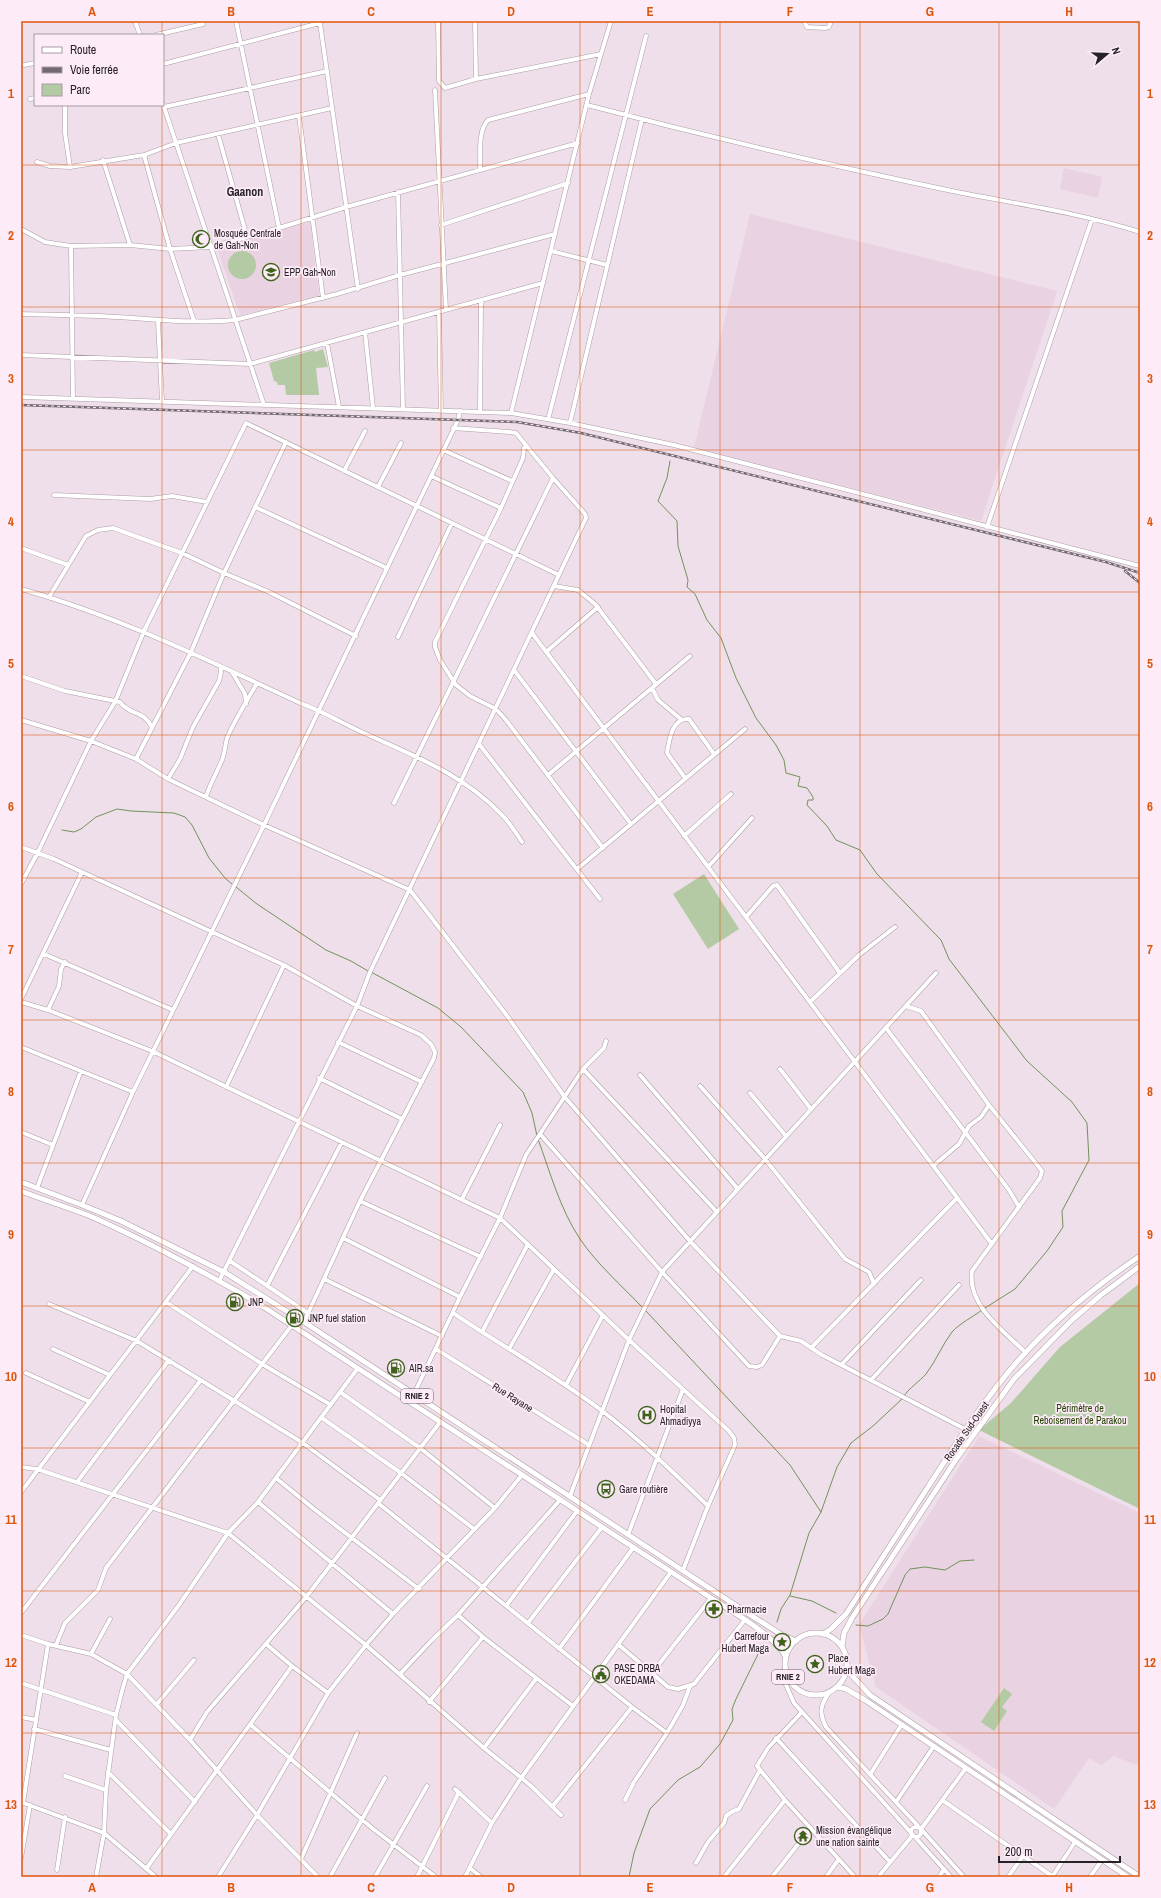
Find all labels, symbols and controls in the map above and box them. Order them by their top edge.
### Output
text: A [88,3,96,20]
text: B [227,3,235,20]
text: C [367,3,375,20]
text: D [507,3,515,20]
text: E [646,3,654,20]
text: F [787,3,794,20]
text: G [926,3,934,20]
text: H [1065,3,1073,20]
legend [34,34,164,106]
north arrow [1087,34,1127,74]
text: Route [70,42,96,58]
text: N [1109,45,1124,56]
text: Voie ferrée [70,62,118,78]
text: Parc [70,82,90,98]
text: 1 [8,85,14,102]
text: 1 [1147,85,1153,102]
district label: Gaanon [227,184,263,200]
text: 2 [8,227,14,244]
place label: Mosquée Centrale de Gah-Non [214,227,281,252]
text: 2 [1147,227,1153,244]
mosque icon: Mosquée Centrale de Gah-Non [191,229,211,249]
school or university icon: EPP Gah-Non [261,262,281,282]
place label: EPP Gah-Non [284,266,336,279]
text: 3 [8,370,14,387]
text: 3 [1147,370,1153,387]
text: 4 [8,513,14,530]
text: 4 [1147,513,1153,530]
text: 5 [8,655,14,672]
text: 5 [1147,655,1153,672]
text: 6 [8,798,14,815]
text: 6 [1147,798,1153,815]
text: 7 [8,941,14,958]
text: 7 [1147,941,1153,958]
text: 8 [8,1083,14,1100]
text: 8 [1147,1083,1153,1100]
text: 9 [8,1226,14,1243]
text: 9 [1147,1226,1153,1243]
fuel station icon: JNP [225,1292,245,1312]
place label: JNP [248,1296,264,1309]
fuel station icon: JNP fuel station [285,1308,305,1328]
place label: JNP fuel station [308,1312,366,1325]
fuel station icon: AIR.sa [386,1358,406,1378]
place label: AIR.sa [408,1362,434,1375]
text: 10 [5,1368,17,1385]
text: 10 [1144,1368,1156,1385]
street label: Rue Rayane [490,1380,536,1415]
road number: RNIE 2 [401,1389,433,1403]
street label: Rocade Sud-Ouest [941,1398,992,1464]
park label: Périmètre de Reboisement de Parakou [1034,1402,1127,1427]
place label: Hopital Ahmadiyya [659,1403,701,1428]
hospital icon: Hopital Ahmadiyya [637,1405,657,1425]
bus stop icon: Gare routière [596,1479,616,1499]
place label: Gare routière [619,1483,668,1496]
text: 11 [5,1511,17,1528]
text: 11 [1144,1511,1156,1528]
pharmacy icon: Pharmacie [704,1599,724,1619]
place label: Pharmacie [727,1603,767,1616]
place label: Carrefour Hubert Maga [722,1630,769,1655]
place icon: Carrefour Hubert Maga [772,1632,792,1652]
place label: Place Hubert Maga [828,1652,876,1677]
text: 12 [5,1654,17,1671]
place icon: Place Hubert Maga [805,1654,825,1674]
text: 12 [1144,1654,1156,1671]
place label: PASE DRBA OKEDAMA [614,1662,661,1687]
public building icon: PASE DRBA OKEDAMA [591,1664,611,1684]
road number: RNIE 2 [772,1670,804,1684]
text: 13 [5,1796,17,1813]
text: 13 [1144,1796,1156,1813]
place label: Mission évangélique une nation sainte [816,1824,892,1849]
temple icon: Mission évangélique une nation sainte [793,1826,813,1846]
scale bar [999,1838,1120,1864]
text: 200 m [1005,1844,1032,1860]
text: A [88,1879,96,1896]
text: B [227,1879,235,1896]
text: C [367,1879,375,1896]
text: D [507,1879,515,1896]
text: E [646,1879,654,1896]
text: F [787,1879,794,1896]
text: G [926,1879,934,1896]
text: H [1065,1879,1073,1896]

